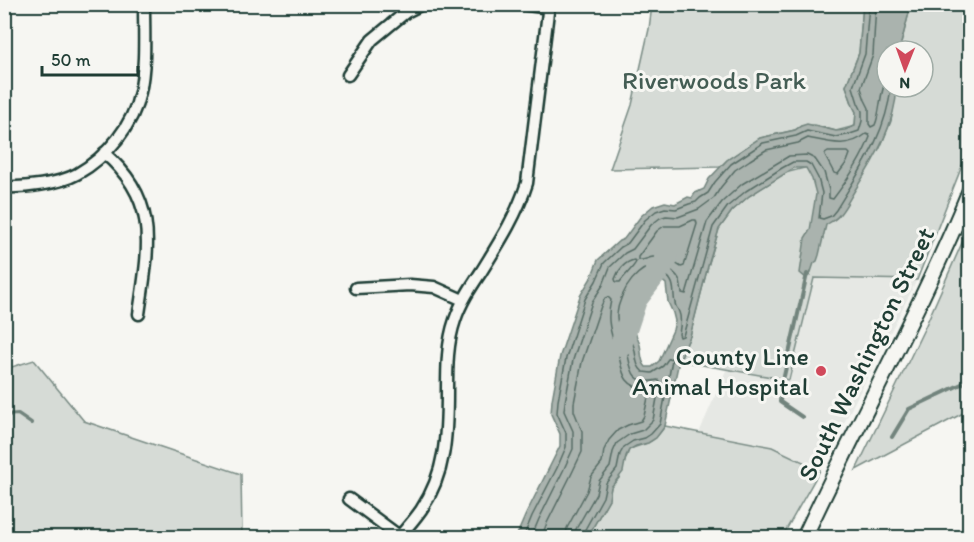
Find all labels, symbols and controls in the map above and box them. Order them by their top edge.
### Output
scale bar [42,39,138,77]
north arrow [875,39,935,99]
text: 50 m [51,49,91,71]
park label: Riverwoods Park [622,64,807,96]
text: N [899,74,910,93]
street label: South Washington Street [791,222,942,486]
place label: County Line Animal Hospital [632,340,809,402]
marker: County Line Animal Hospital [814,364,828,378]

